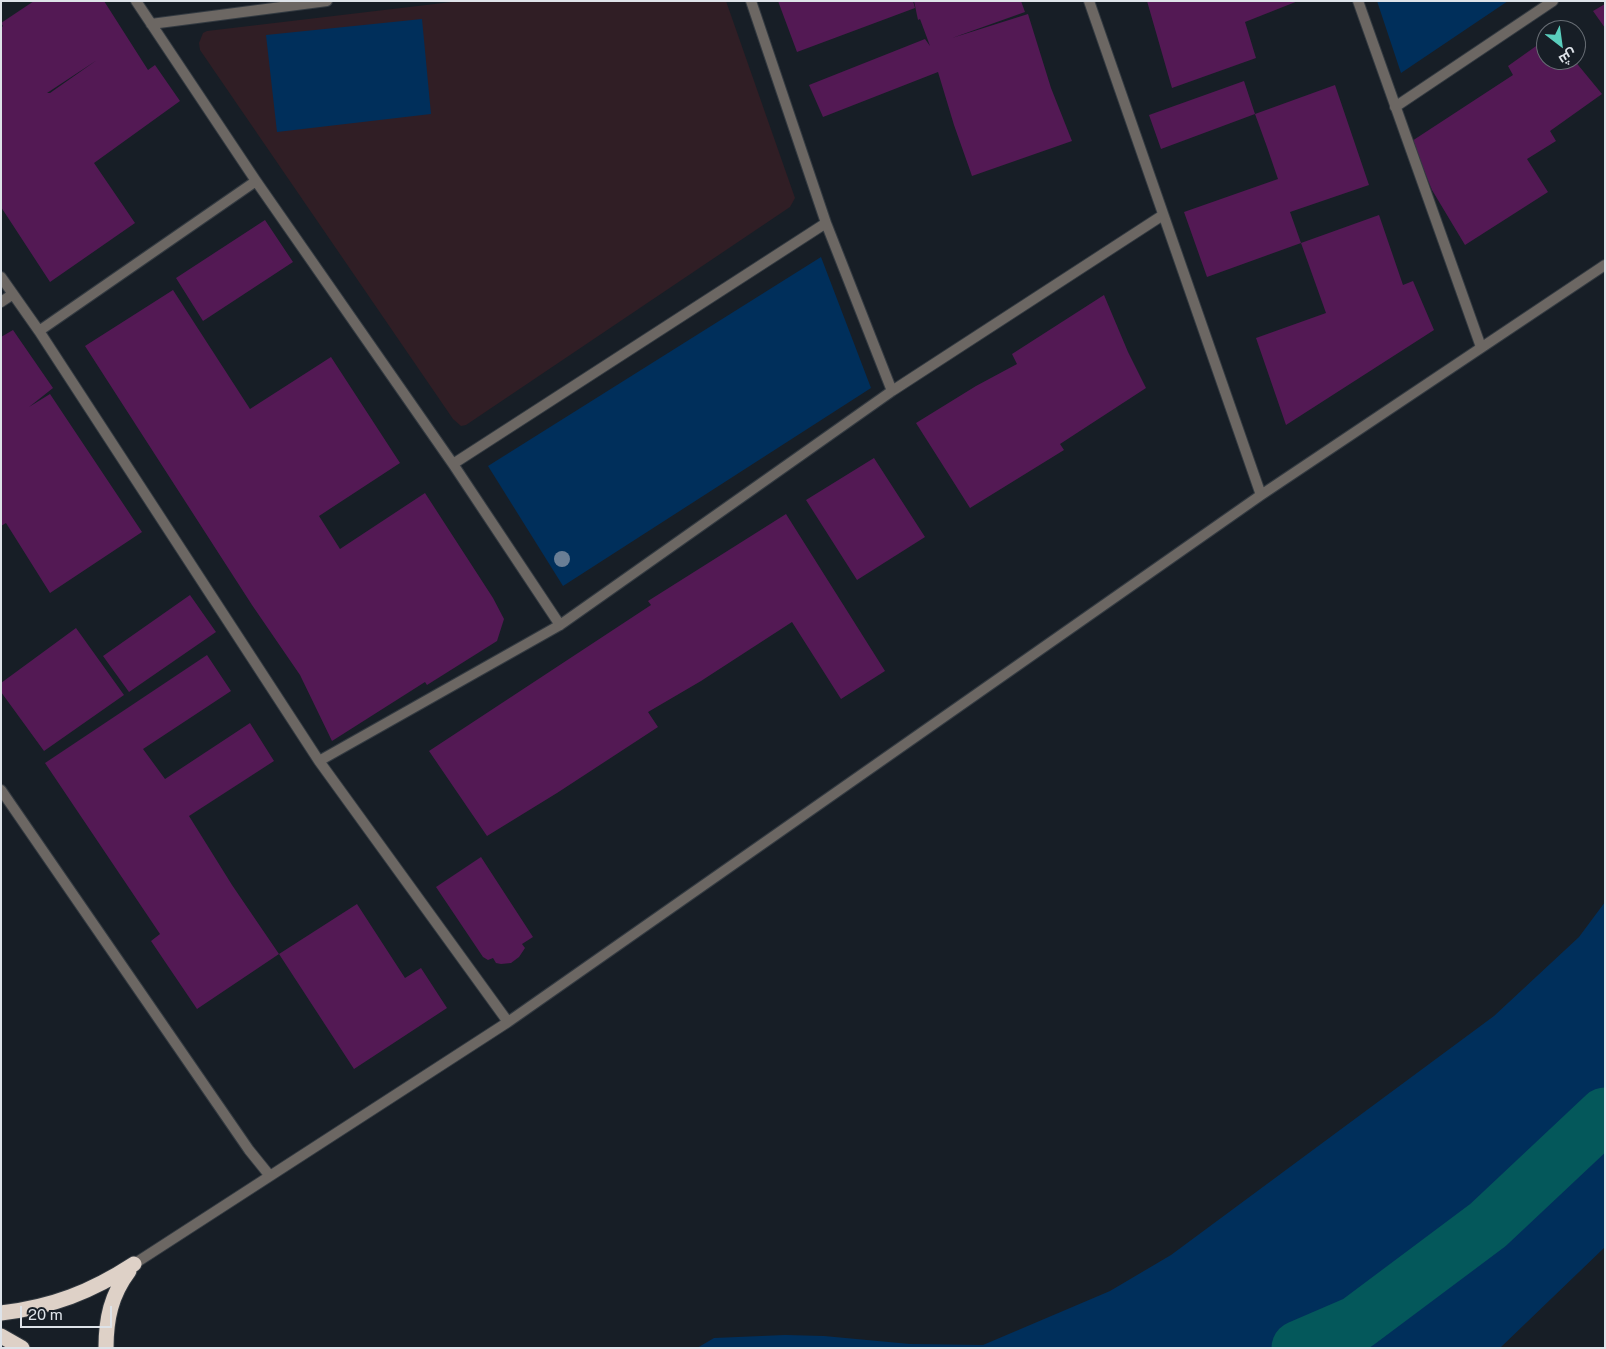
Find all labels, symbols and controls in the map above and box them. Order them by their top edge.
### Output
north arrow [1536,20,1586,70]
text: ش [1556,46,1580,69]
scale bar [22,1296,115,1328]
text: 20 m [28,1306,63,1323]

